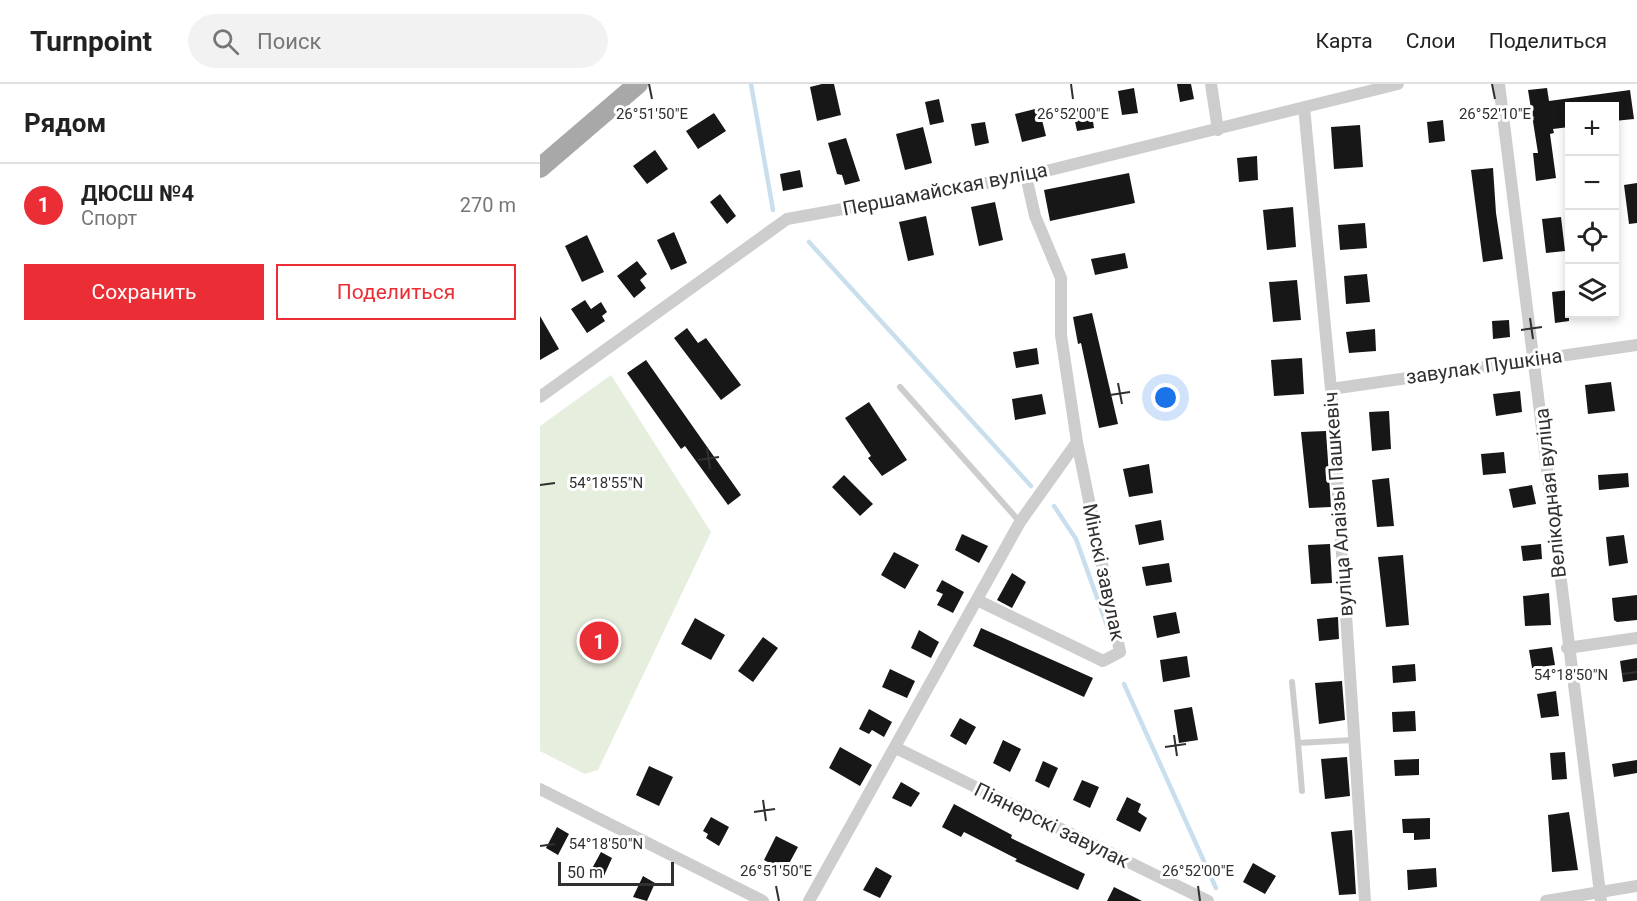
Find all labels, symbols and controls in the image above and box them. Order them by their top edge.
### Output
search box [188,14,608,68]
text: Turnpoint [30,25,152,58]
icon: search [209,25,242,58]
text: Поиск [257,29,321,54]
text: Карта [1316,29,1373,53]
text: Слои [1406,29,1456,53]
text: Поделиться [1489,29,1607,53]
map controls [1565,102,1619,318]
button: + [1565,102,1619,156]
text: 26°51'50"E [616,105,689,123]
text: 26°52'00"E [1037,105,1110,123]
text: 26°52'10"E [1459,105,1532,123]
text: Рядом [24,108,106,138]
button: − [1565,156,1619,210]
street label: Першамайская вуліца [841,157,1049,221]
text: ДЮСШ №4 [81,181,194,206]
text: 1 [38,193,49,217]
text: 270 m [460,193,516,217]
text: Спорт [81,206,137,230]
button: locate [1565,210,1619,264]
button: Сохранить [24,264,264,320]
button: Поделиться [276,264,516,320]
button: layers [1565,264,1619,318]
street label: завулак Пушкіна [1404,343,1564,389]
your location [1151,383,1180,412]
street label: вуліца Алаізы Пашкевіч [1318,391,1358,617]
street label: Велікодная вуліца [1529,407,1571,579]
text: 54°18'55"N [569,474,643,492]
street label: Мінскі завулак [1078,501,1130,643]
pin: 1 [580,618,618,664]
text: 54°18'50"N [1534,666,1608,684]
street label: Піянерскі завулак [971,777,1133,873]
text: 54°18'50"N [569,835,643,853]
scale bar [558,859,674,886]
text: 26°51'50"E [740,862,813,880]
text: 26°52'00"E [1162,862,1235,880]
text: 50 m [567,863,603,882]

